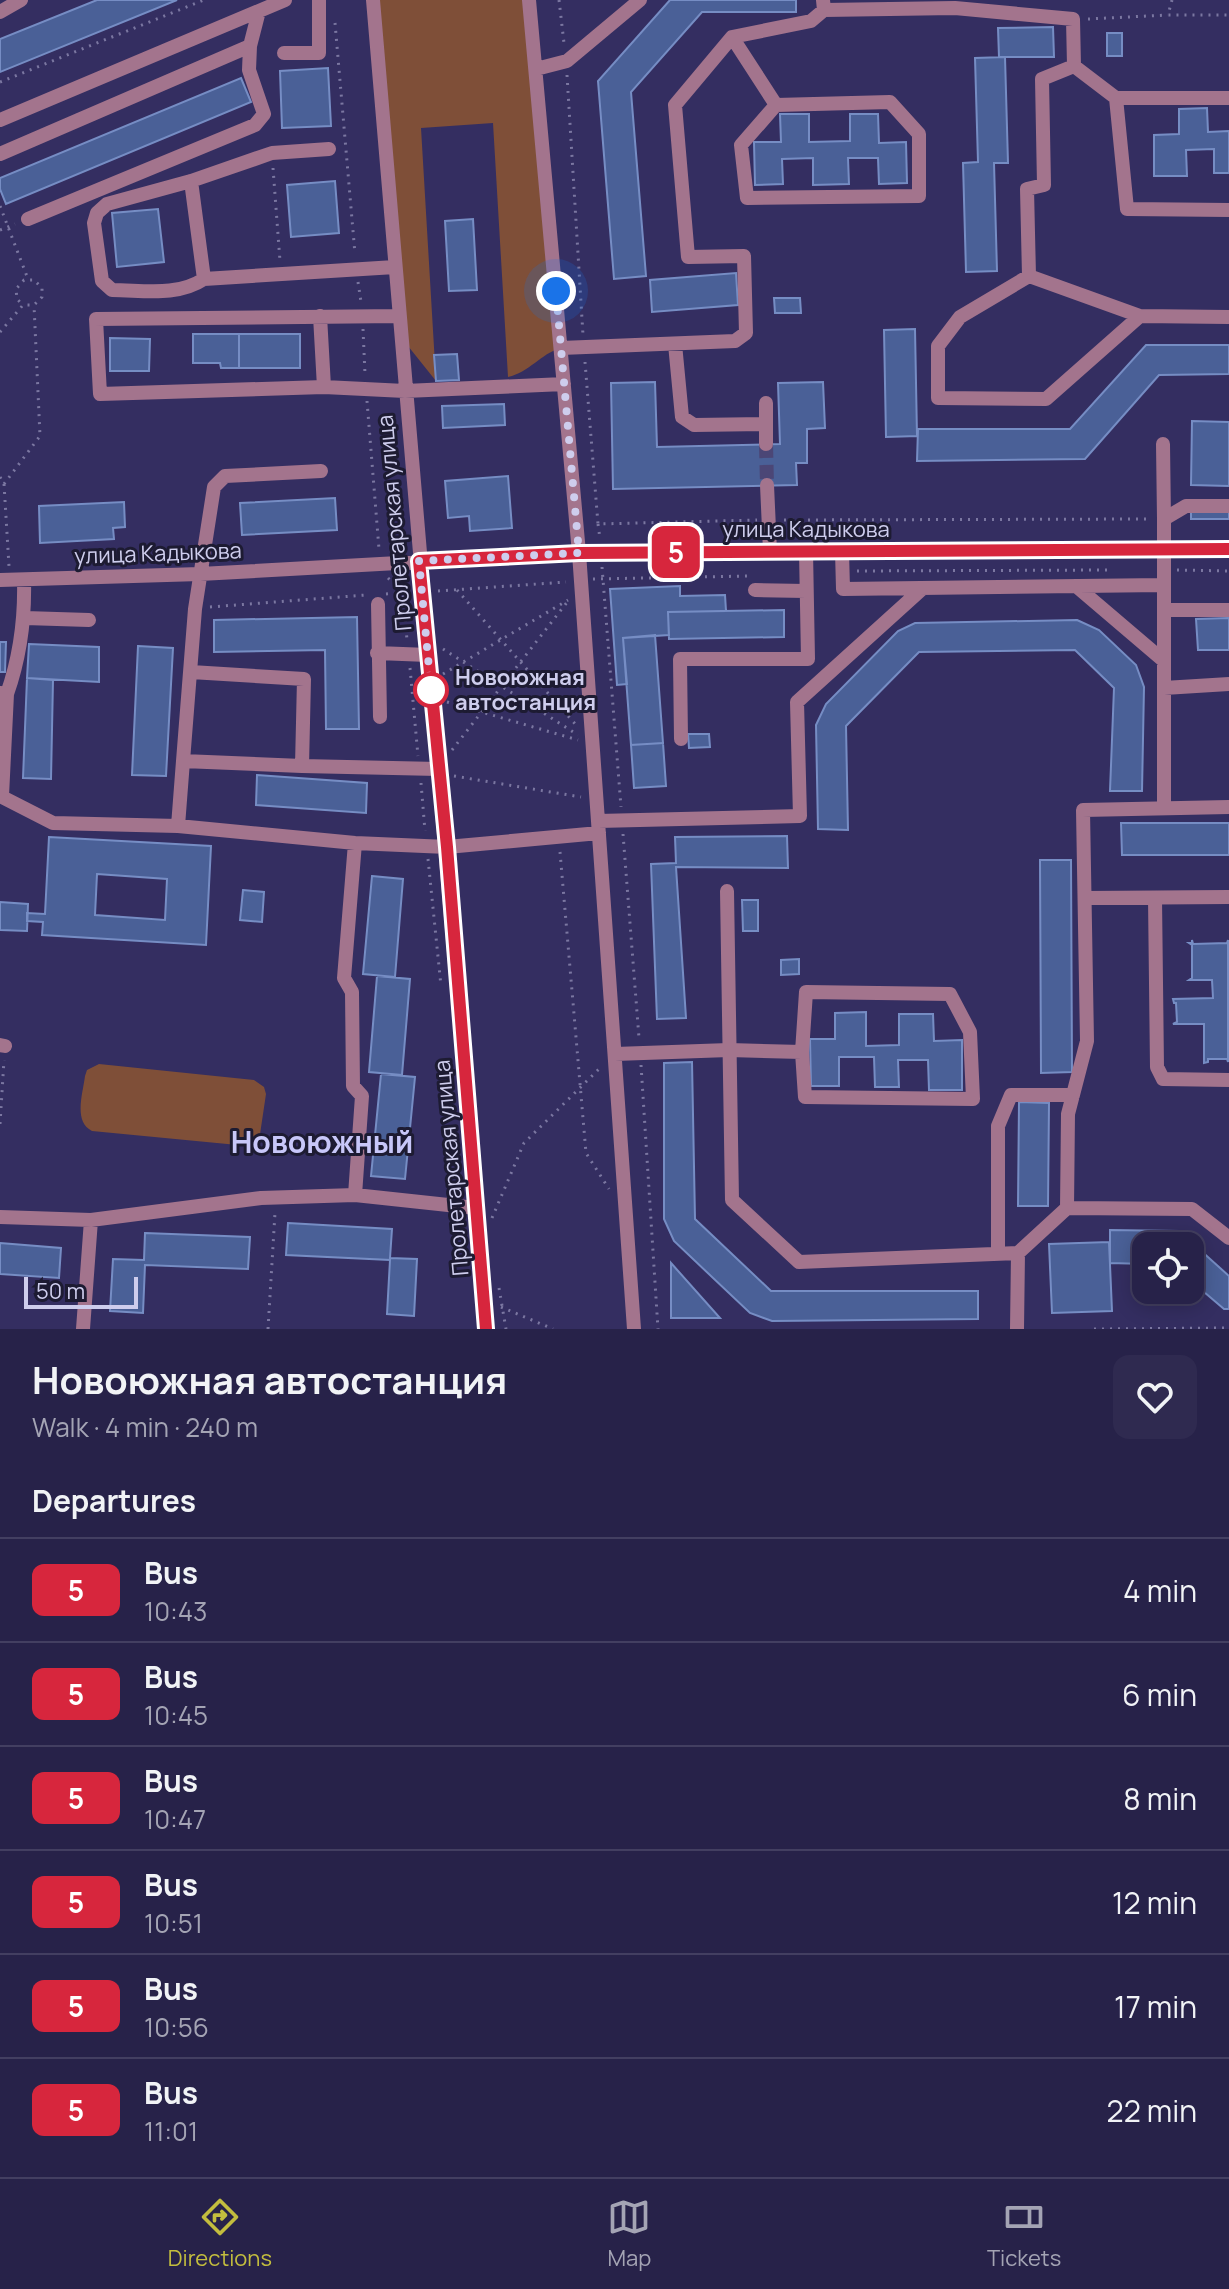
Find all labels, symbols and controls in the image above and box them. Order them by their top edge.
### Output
your location [536,271,576,311]
street label: Пролетарская улица [370,414,418,632]
street label: улица Кадыкова [722,514,890,544]
line badge: 5 [650,526,702,578]
text: 5 [668,533,684,571]
street label: улица Кадыкова [74,535,242,571]
place label: Новоюжная автостанция [455,662,596,717]
marker: Новоюжная автостанция [414,673,448,707]
street label: Пролетарская улица [427,1059,475,1277]
district label: Новоюжный [231,1121,413,1162]
map controls [1132,1232,1204,1304]
button: locate [1132,1232,1204,1304]
scale bar [24,1273,138,1309]
text: 50 m [36,1276,85,1306]
text: Новоюжная автостанция [32,1353,507,1405]
button: heart [1113,1355,1197,1439]
text: Walk · 4 min · 240 m [32,1409,258,1445]
text: Departures [32,1480,196,1521]
text: Bus [144,1552,198,1593]
text: 4 min [1123,1570,1197,1611]
text: 5 [68,1571,84,1609]
text: 10:43 [144,1593,207,1629]
text: Bus [144,1656,198,1697]
text: 6 min [1122,1674,1197,1715]
text: 5 [68,1675,84,1713]
text: 10:45 [144,1697,208,1733]
text: Bus [144,1760,198,1801]
text: 8 min [1123,1778,1197,1819]
text: 5 [68,1779,84,1817]
text: 10:47 [144,1801,206,1837]
text: Bus [144,1864,198,1905]
text: 12 min [1112,1882,1197,1923]
text: 5 [68,1883,84,1921]
text: 10:51 [144,1905,203,1941]
text: Bus [144,1968,198,2009]
text: 17 min [1114,1986,1197,2027]
text: 5 [68,1987,84,2025]
text: 10:56 [144,2009,209,2045]
text: Bus [144,2072,198,2113]
text: 22 min [1107,2090,1197,2131]
text: 5 [68,2091,84,2129]
text: 11:01 [144,2113,198,2149]
tab: Directions [168,2195,272,2273]
tab: Map [607,2195,651,2273]
tab: Tickets [987,2195,1061,2273]

